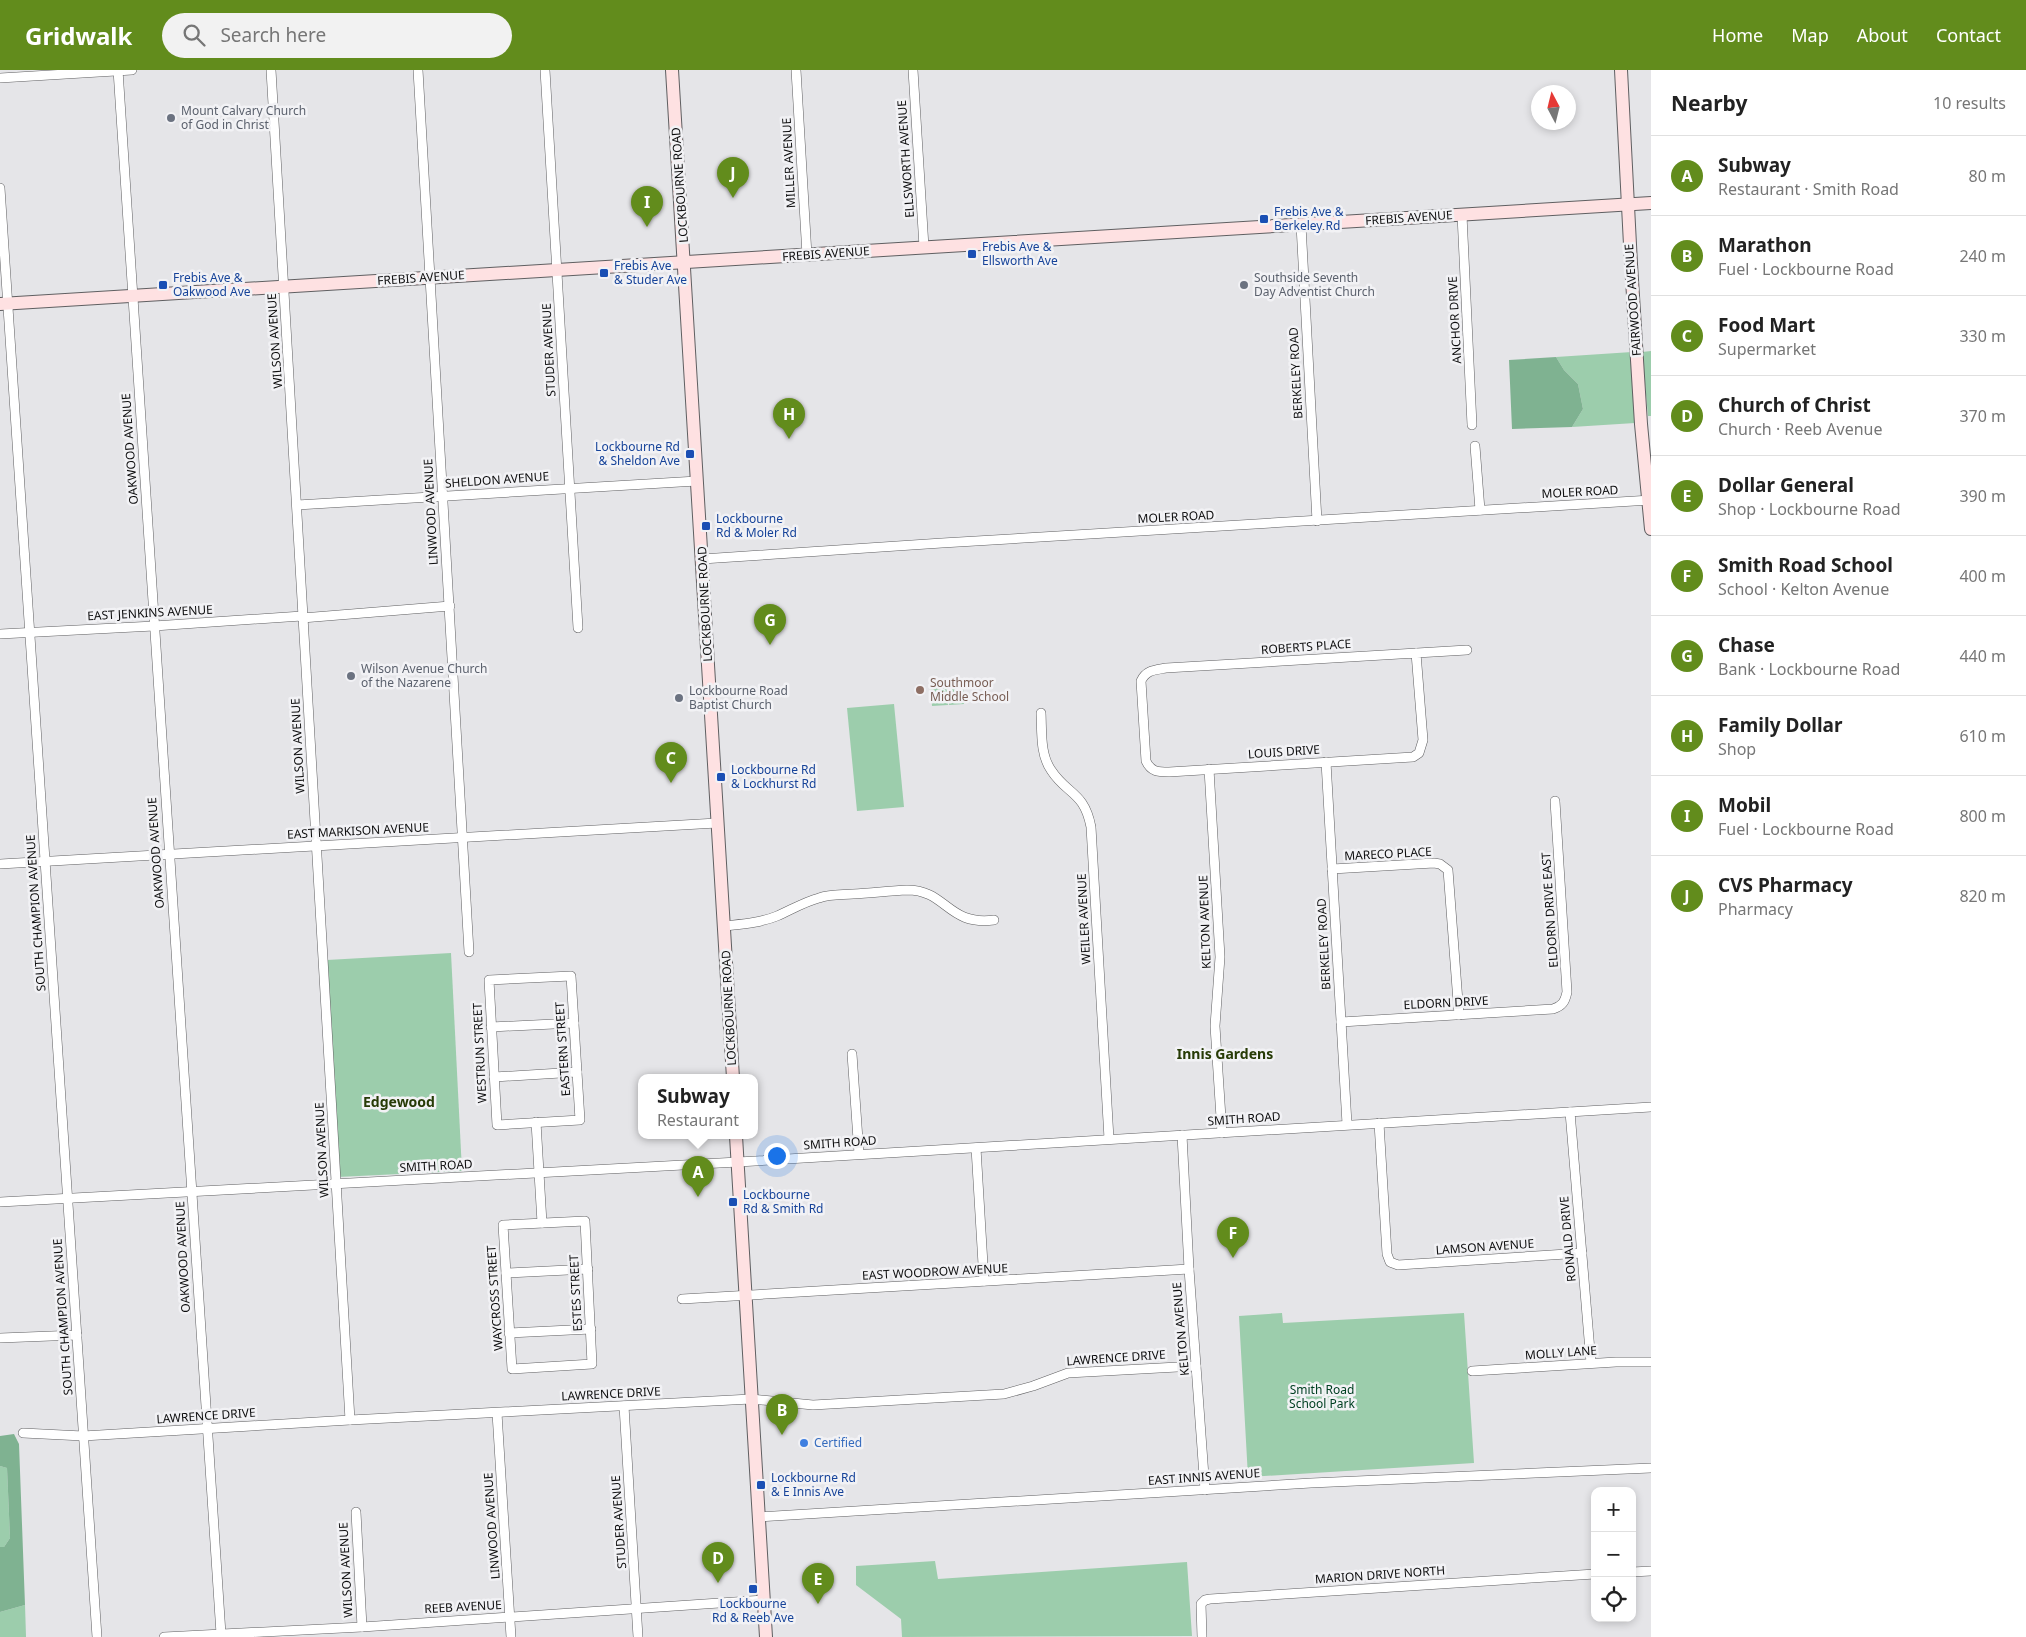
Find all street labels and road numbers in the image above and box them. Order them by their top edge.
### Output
street label: ELLSWORTH AVENUE [893,100,918,218]
street label: MILLER AVENUE [778,117,799,209]
street label: LOCKBOURNE ROAD [667,126,692,243]
street label: FREBIS AVENUE [1365,206,1453,229]
street label: FREBIS AVENUE [782,242,870,265]
street label: FAIRWOOD AVENUE [1620,243,1645,357]
street label: FREBIS AVENUE [377,266,465,289]
street label: ANCHOR DRIVE [1444,276,1465,364]
street label: WILSON AVENUE [263,293,286,389]
street label: STUDER AVENUE [538,303,559,397]
street label: BERKELEY ROAD [1285,326,1306,419]
street label: OAKWOOD AVENUE [117,393,142,505]
street label: LINWOOD AVENUE [419,458,442,566]
street label: SHELDON AVENUE [444,467,550,492]
street label: MOLER ROAD [1541,481,1619,502]
street label: MOLER ROAD [1137,506,1215,527]
street label: LOCKBOURNE ROAD [693,546,716,662]
street label: EAST JENKINS AVENUE [87,601,213,624]
street label: ROBERTS PLACE [1260,635,1352,658]
street label: WILSON AVENUE [287,698,308,794]
street label: LOUIS DRIVE [1247,741,1321,762]
street label: OAKWOOD AVENUE [143,797,168,909]
street label: EAST MARKISON AVENUE [287,818,429,843]
street label: SOUTH CHAMPION AVENUE [22,834,49,992]
street label: MARECO PLACE [1344,843,1432,864]
street label: ELDORN DRIVE EAST [1537,851,1562,968]
street label: WEILER AVENUE [1073,873,1094,965]
street label: KELTON AVENUE [1194,875,1215,969]
street label: BERKELEY ROAD [1313,897,1334,990]
street label: LOCKBOURNE ROAD [717,950,740,1066]
street label: ELDORN DRIVE [1403,992,1489,1013]
street label: EASTERN STREET [551,1001,574,1097]
street label: WESTRUN STREET [468,1002,491,1104]
street label: WILSON AVENUE [311,1102,332,1198]
street label: SMITH ROAD [1207,1107,1281,1130]
street label: SMITH ROAD [803,1131,877,1154]
street label: SMITH ROAD [399,1155,473,1176]
street label: RONALD DRIVE [1555,1195,1580,1283]
street label: OAKWOOD AVENUE [171,1201,194,1313]
street label: LAMSON AVENUE [1435,1235,1535,1258]
street label: SOUTH CHAMPION AVENUE [49,1238,76,1396]
street label: WAYCROSS STREET [482,1244,507,1351]
street label: ESTES STREET [565,1254,586,1332]
street label: EAST WOODROW AVENUE [862,1259,1008,1284]
street label: KELTON AVENUE [1168,1282,1193,1377]
street label: MOLLY LANE [1524,1342,1598,1363]
street label: LAWRENCE DRIVE [1066,1346,1166,1369]
street label: LAWRENCE DRIVE [561,1382,661,1405]
street label: LAWRENCE DRIVE [156,1404,256,1427]
street label: EAST INNIS AVENUE [1147,1464,1261,1489]
street label: LINWOOD AVENUE [479,1472,504,1580]
street label: STUDER AVENUE [607,1475,630,1569]
street label: WILSON AVENUE [335,1522,356,1618]
street label: MARION DRIVE NORTH [1314,1561,1446,1588]
street label: REEB AVENUE [424,1596,502,1617]

